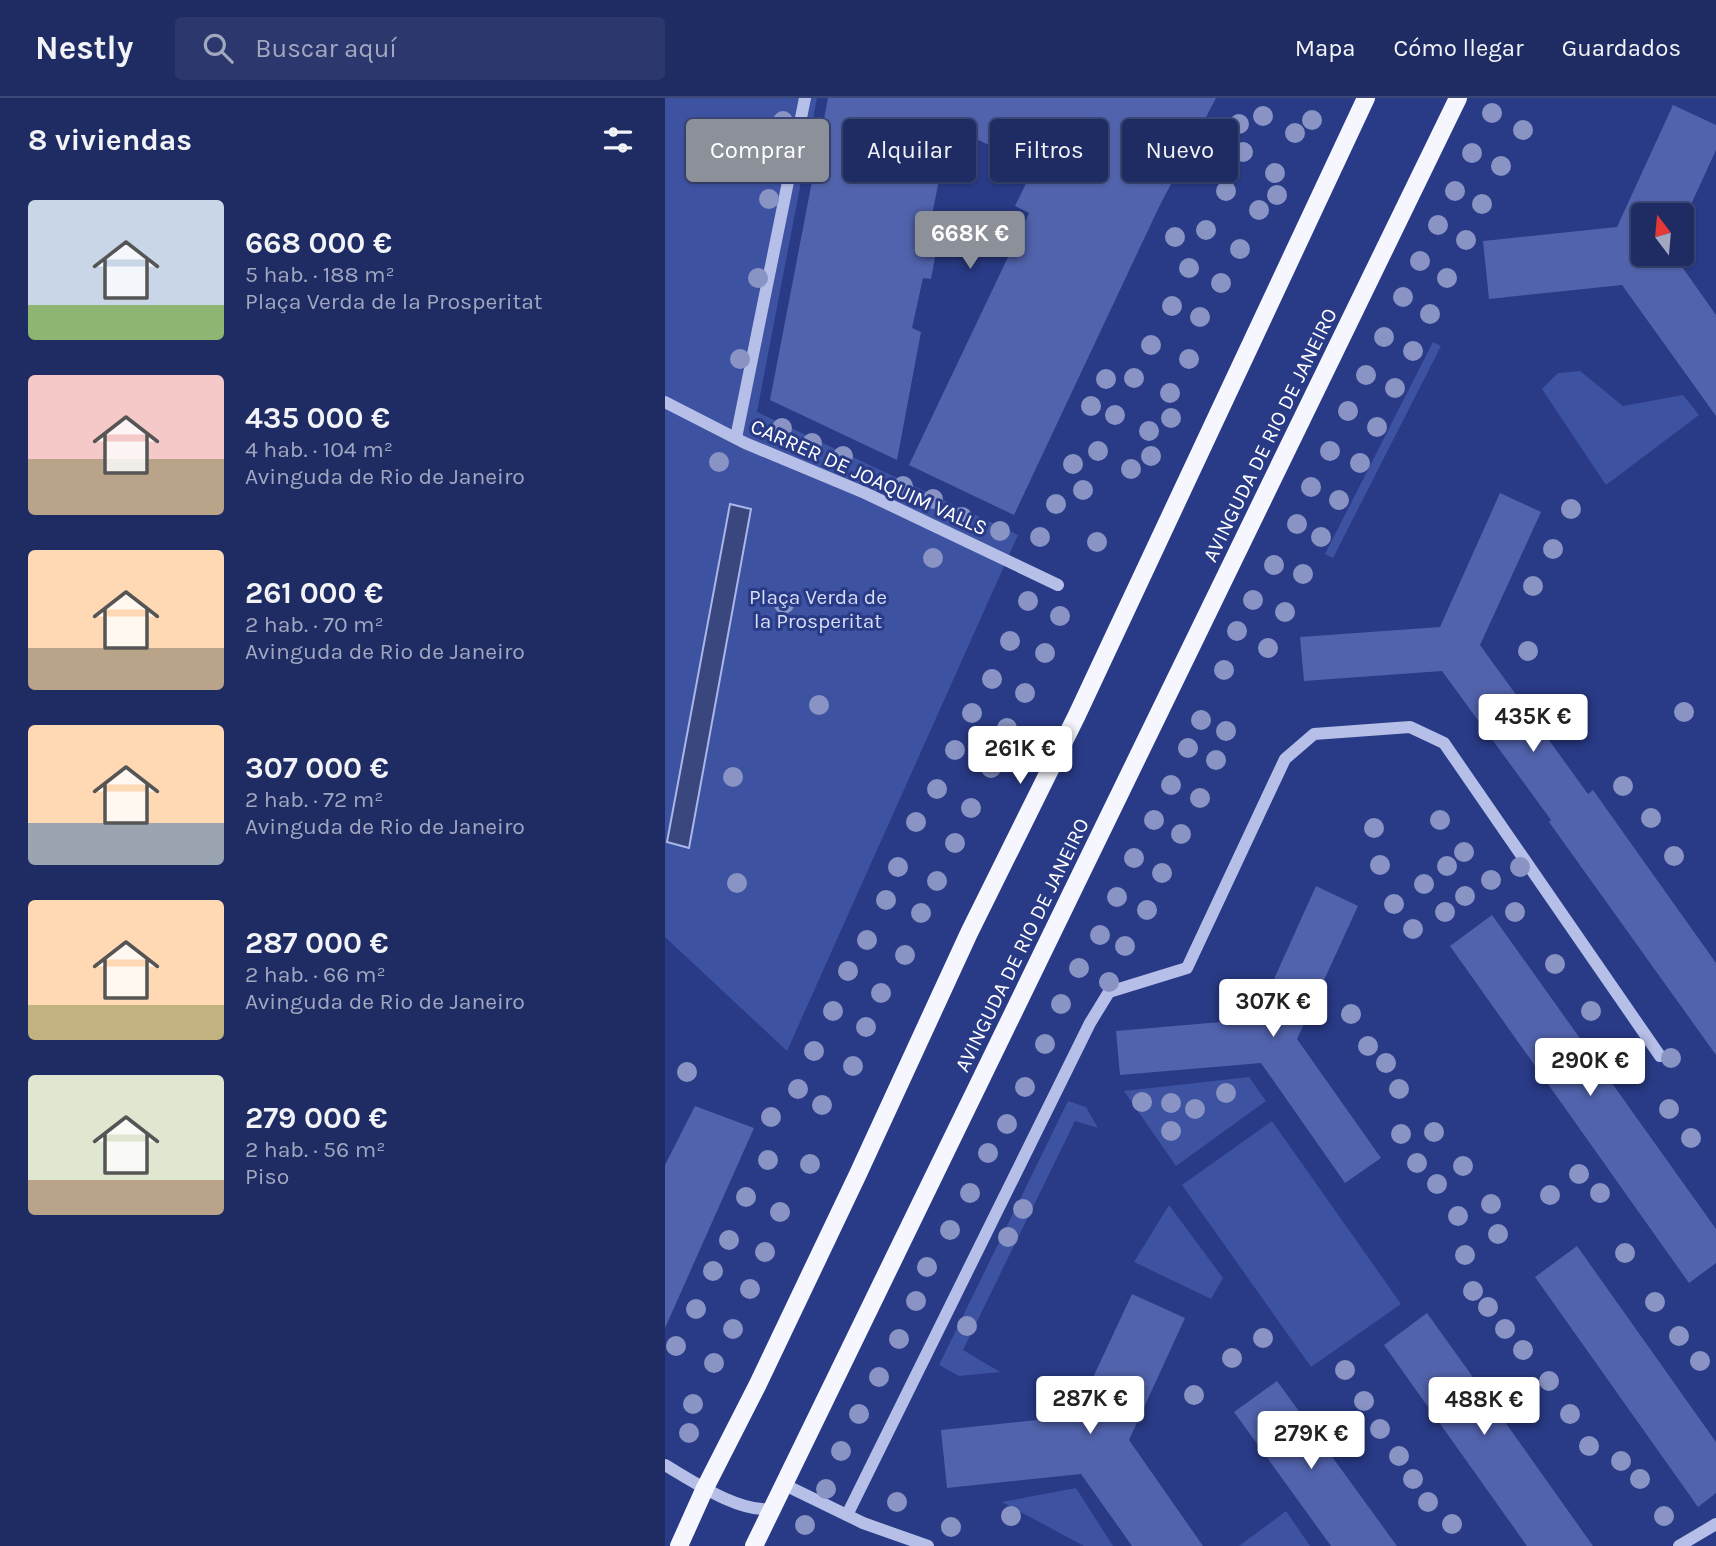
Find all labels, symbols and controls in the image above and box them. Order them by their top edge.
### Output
search box [175,17,665,80]
text: Nestly [35,29,133,67]
icon: search [199,29,237,67]
text: Buscar aquí [255,33,397,64]
text: Mapa [1295,34,1355,62]
text: Cómo llegar [1393,34,1524,62]
text: Guardados [1562,34,1681,62]
chip: Comprar [686,119,829,182]
chip: Alquilar [843,119,976,182]
chip: Filtros [990,119,1108,182]
chip: Nuevo [1122,119,1238,182]
icon: filters [599,121,637,159]
text: 8 viviendas [28,122,192,158]
north arrow [1631,203,1694,266]
map controls [1631,203,1694,266]
pin: 668K € [913,212,1027,271]
text: 668K € [931,220,1009,247]
text: 668 000 € [245,225,392,261]
icon: home [84,228,168,312]
text: 5 hab. · 188 m² [245,261,395,288]
text: Plaça Verda de la Prosperitat [245,288,542,315]
street label: AVINGUDA DE RIO DE JANEIRO [1198,304,1342,566]
text: 435 000 € [245,400,390,436]
icon: home [84,403,168,487]
street label: CARRER DE JOAQUIM VALLS [747,414,991,540]
text: 4 hab. · 104 m² [245,436,393,463]
text: Avinguda de Rio de Janeiro [245,463,525,490]
text: 261 000 € [245,575,383,611]
icon: home [84,578,168,662]
park label: Plaça Verda de la Prosperitat [749,585,887,633]
text: 2 hab. · 70 m² [245,611,384,638]
text: Avinguda de Rio de Janeiro [245,638,525,665]
pin: 435K € [1476,694,1590,754]
text: 435K € [1495,703,1571,730]
pin: 261K € [963,726,1077,786]
text: 261K € [984,735,1056,762]
text: 307 000 € [245,750,389,786]
icon: home [84,753,168,837]
text: 2 hab. · 72 m² [245,786,383,813]
text: Avinguda de Rio de Janeiro [245,813,525,840]
street label: AVINGUDA DE RIO DE JANEIRO [950,814,1094,1076]
text: 287 000 € [245,925,389,961]
icon: home [84,928,168,1012]
text: 2 hab. · 66 m² [245,961,386,988]
pin: 307K € [1216,979,1330,1039]
text: Avinguda de Rio de Janeiro [245,988,525,1015]
text: 307K € [1235,988,1311,1015]
pin: 290K € [1533,1038,1647,1098]
text: 290K € [1551,1047,1629,1074]
text: 279 000 € [245,1100,388,1136]
icon: home [84,1103,168,1187]
text: 2 hab. · 56 m² [245,1136,385,1163]
text: Piso [245,1163,289,1190]
pin: 287K € [1033,1376,1147,1436]
pin: 488K € [1427,1378,1541,1437]
text: 287K € [1052,1385,1128,1412]
text: 488K € [1445,1386,1523,1413]
pin: 279K € [1254,1412,1368,1471]
text: 279K € [1274,1420,1348,1447]

